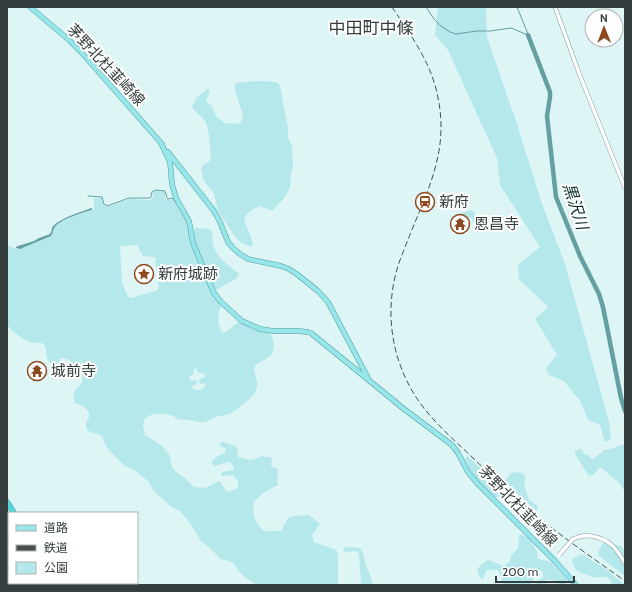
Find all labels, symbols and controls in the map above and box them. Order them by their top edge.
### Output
north arrow [584,8,624,48]
text: N [600,11,608,25]
district label: 中田町中條 [329,18,414,38]
street label: 茅野北杜韮崎線 [64,20,148,110]
water label: 黒沢川 [559,180,593,234]
station icon: 新府 [414,191,436,213]
place label: 新府 [439,193,469,211]
temple icon: 恩昌寺 [449,213,471,235]
place label: 恩昌寺 [474,215,519,233]
place icon: 新府城跡 [133,263,155,285]
place label: 新府城跡 [158,265,218,283]
temple icon: 城前寺 [26,360,48,382]
place label: 城前寺 [51,362,96,380]
street label: 茅野北杜韮崎線 [475,462,561,550]
legend [8,512,138,584]
text: 道路 [44,520,68,535]
text: 鉄道 [44,540,68,555]
scale bar [496,558,574,584]
text: 公園 [44,560,68,575]
text: 200 m [502,564,538,579]

